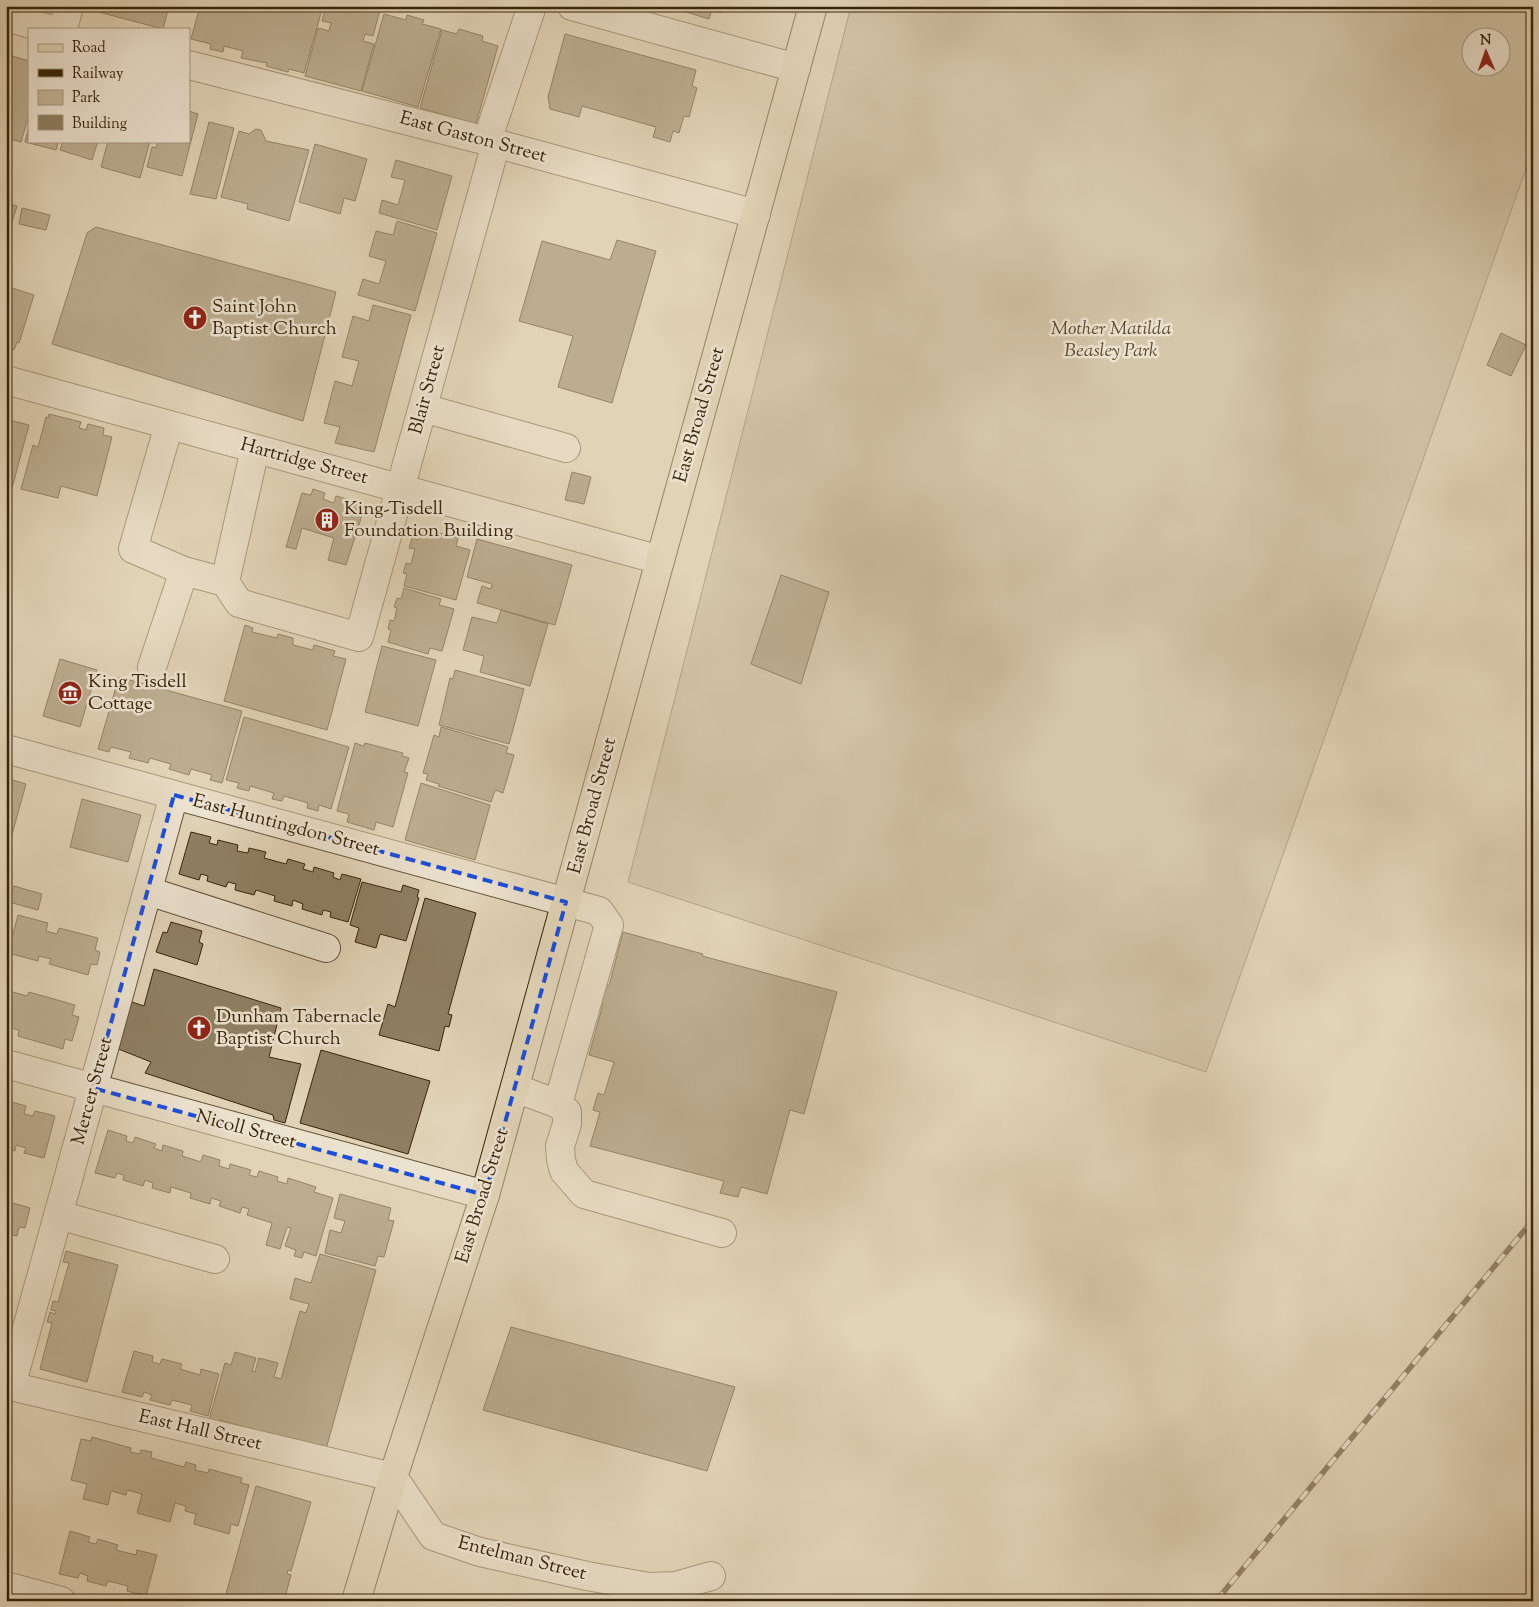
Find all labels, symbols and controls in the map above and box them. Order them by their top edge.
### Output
legend [28,28,190,142]
north arrow [1462,28,1512,78]
text: N [1480,31,1492,51]
text: Road [72,38,106,59]
text: Railway [72,64,124,85]
text: Park [72,88,101,109]
street label: East Gaston Street [396,105,550,171]
text: Building [72,114,127,135]
place label: Saint John Baptist Church [212,294,337,343]
church icon: Saint John Baptist Church [182,305,208,331]
park label: Mother Matilda Beasley Park [1051,316,1171,365]
street label: Blair Street [403,342,453,438]
street label: East Broad Street [668,343,732,486]
street label: Hartridge Street [237,432,371,492]
place label: King-Tisdell Foundation Building [344,496,513,545]
building icon: King-Tisdell Foundation Building [314,507,340,533]
place label: King Tisdell Cottage [88,669,187,718]
museum icon: King Tisdell Cottage [57,680,83,706]
street label: East Broad Street [562,734,624,877]
street label: East Huntingdon Street [189,788,383,864]
place label: Dunham Tabernacle Baptist Church [216,1004,382,1053]
church icon: Dunham Tabernacle Baptist Church [186,1015,212,1041]
street label: Mercer Street [66,1033,121,1148]
street label: Nicoll Street [193,1104,300,1156]
street label: East Broad Street [450,1125,517,1267]
street label: East Hall Street [136,1404,265,1458]
street label: Entelman Street [455,1530,590,1588]

